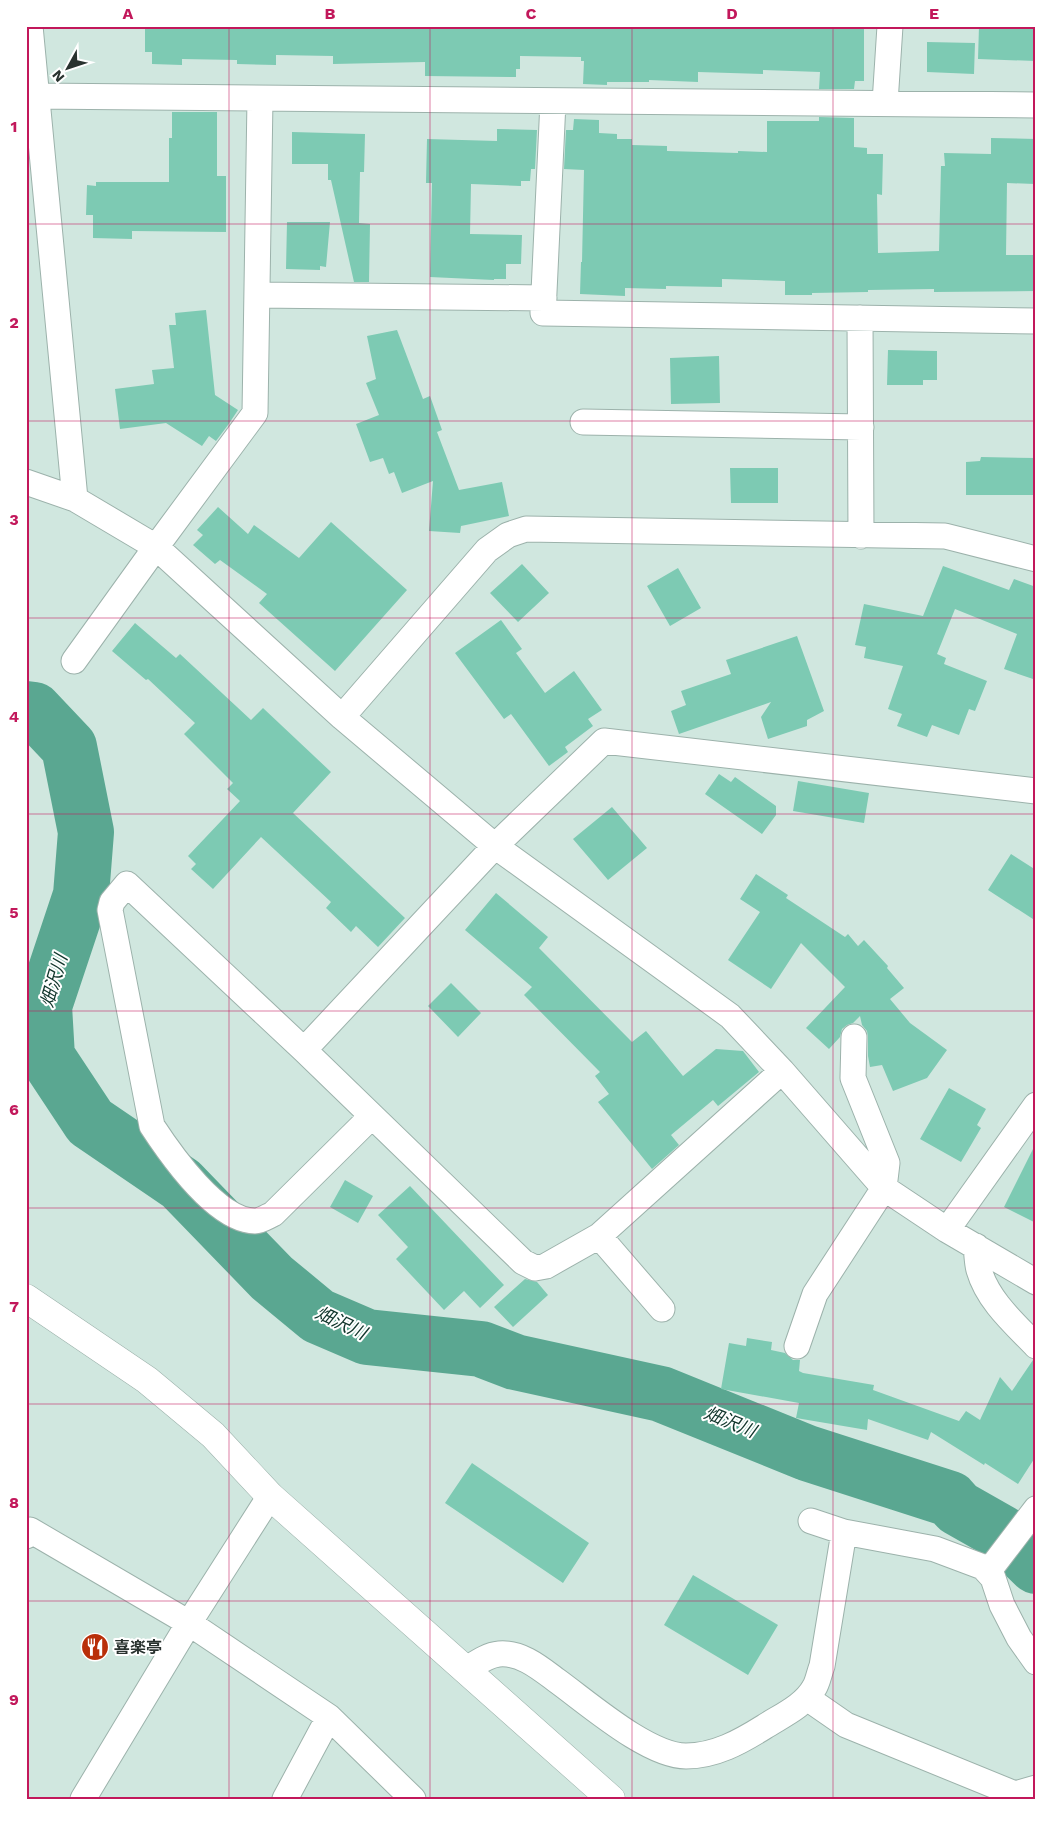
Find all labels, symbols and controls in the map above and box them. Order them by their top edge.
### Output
text: A [123,4,134,23]
text: B [325,4,336,23]
text: C [526,4,537,23]
text: D [726,4,738,23]
text: E [929,4,939,23]
north arrow [42,42,92,92]
text: N [49,67,68,85]
text: 1 [11,117,17,136]
text: 2 [9,313,19,332]
text: 3 [9,510,19,529]
text: 4 [9,707,19,726]
text: 5 [9,903,19,922]
water label: 畑沢川 [36,950,72,1010]
text: 6 [9,1100,19,1119]
text: 7 [9,1297,19,1316]
water label: 畑沢川 [312,1302,372,1344]
water label: 畑沢川 [701,1402,761,1442]
text: 8 [9,1493,19,1512]
restaurant icon: 喜楽亭 [80,1632,110,1662]
place label: 喜楽亭 [114,1638,162,1657]
text: 9 [9,1690,19,1709]

